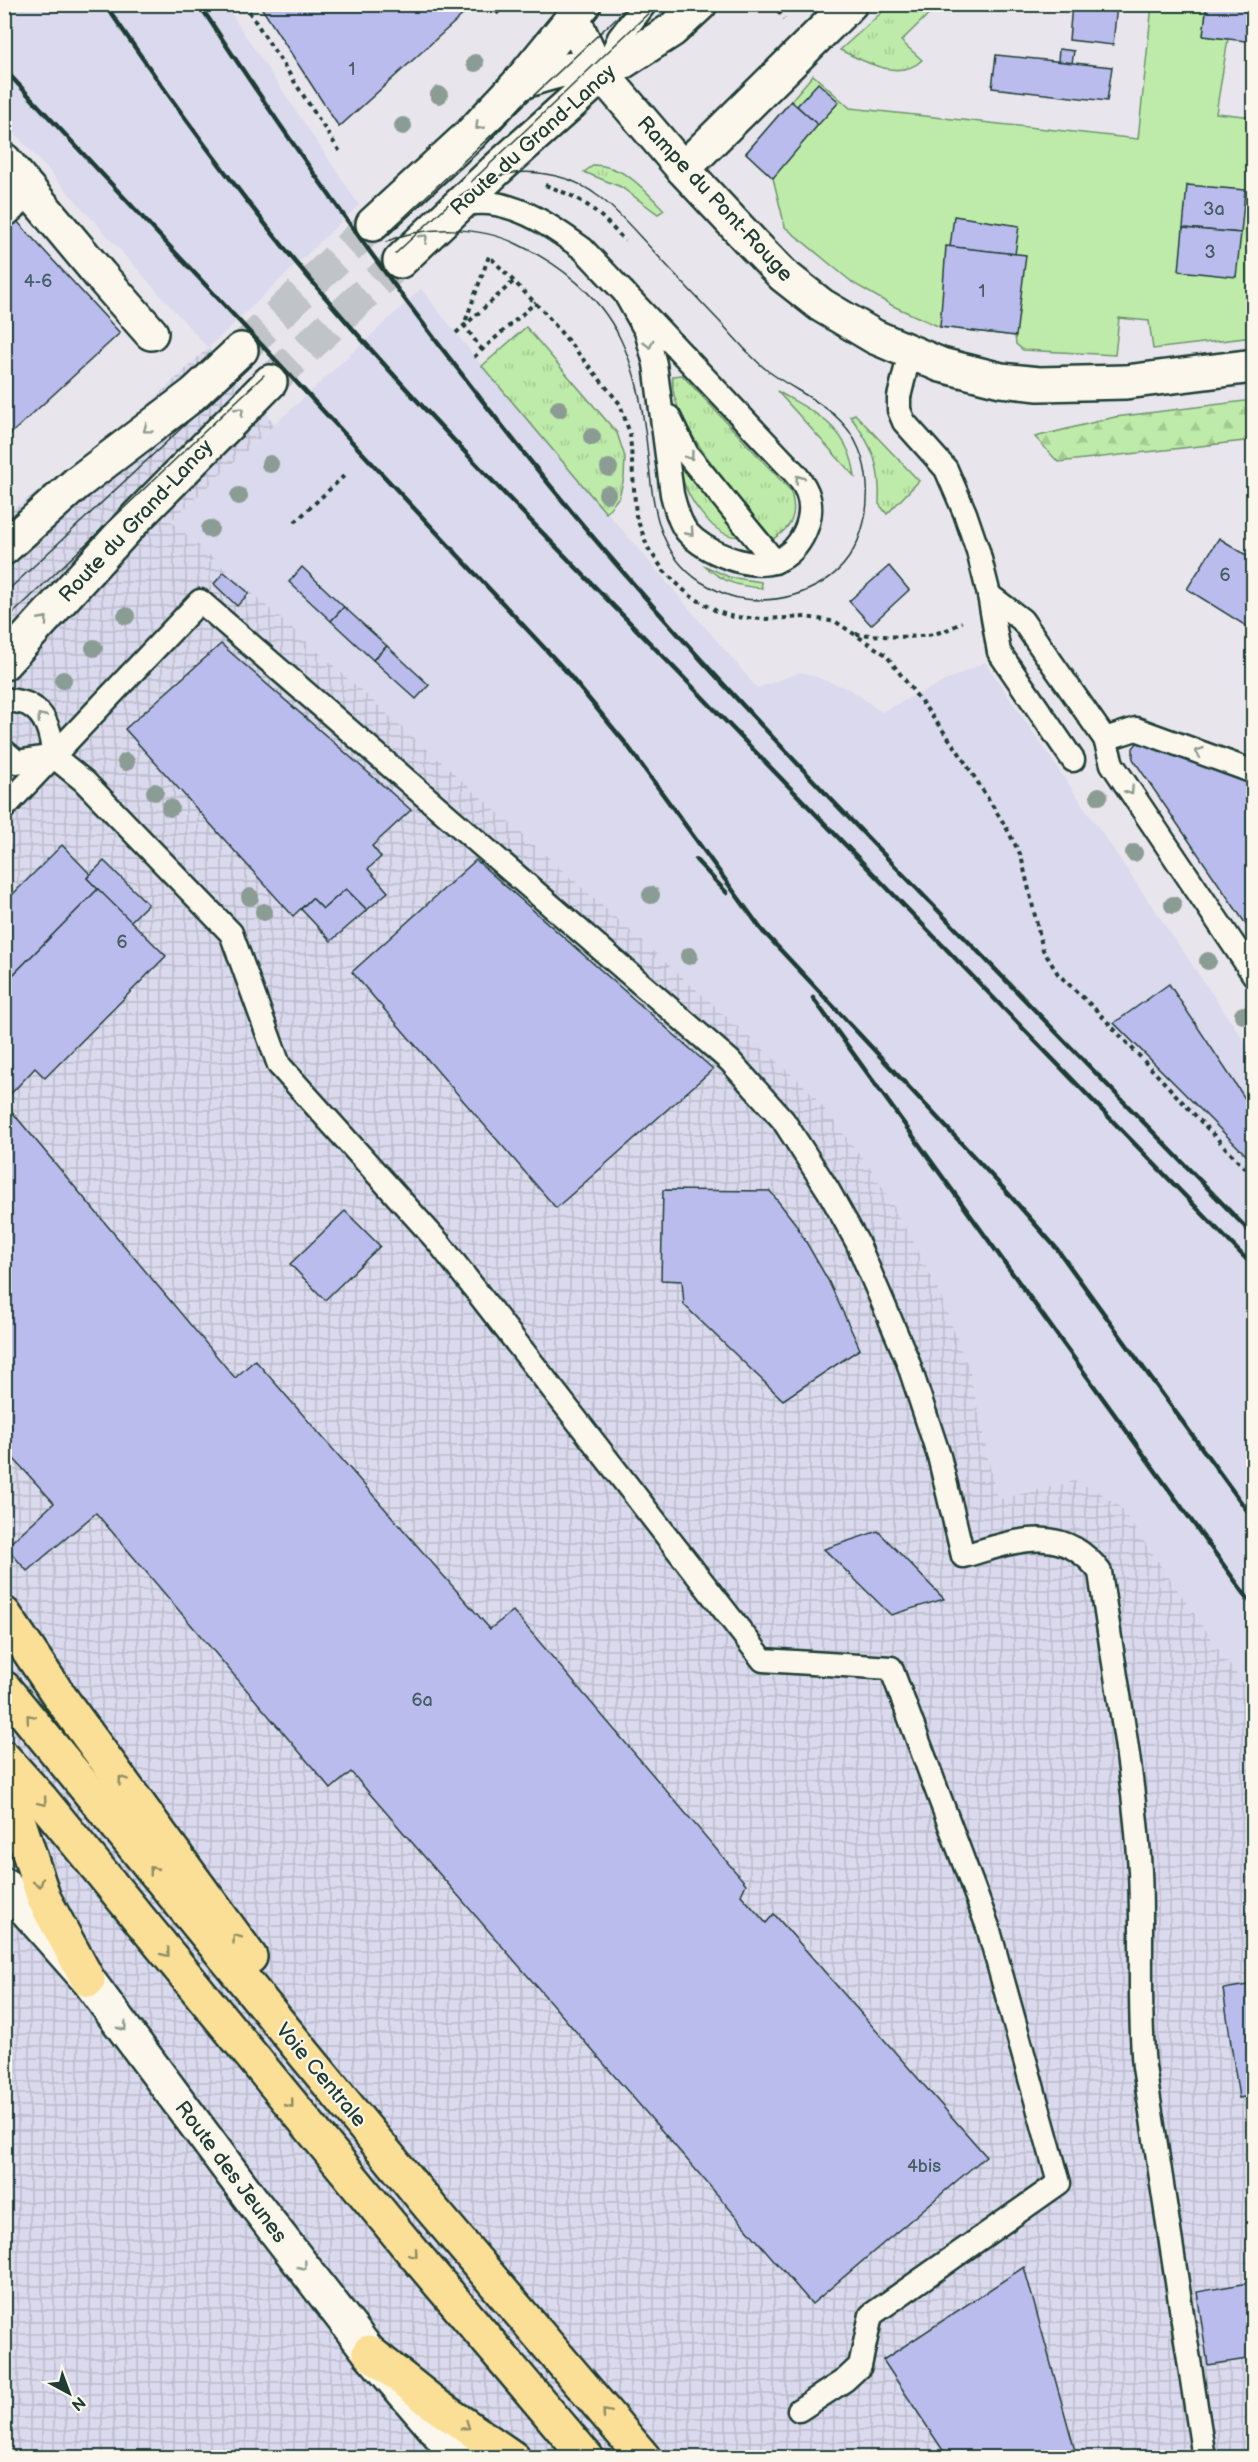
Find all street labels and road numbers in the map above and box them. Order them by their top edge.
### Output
street label: Route du Grand-Lancy [445,59,621,221]
street label: Rampe du Pont-Rouge [632,111,798,287]
street label: Route du Grand-Lancy [54,434,218,608]
street label: Voie Centrale [270,2018,372,2132]
street label: Route des Jeunes [170,2096,292,2248]

